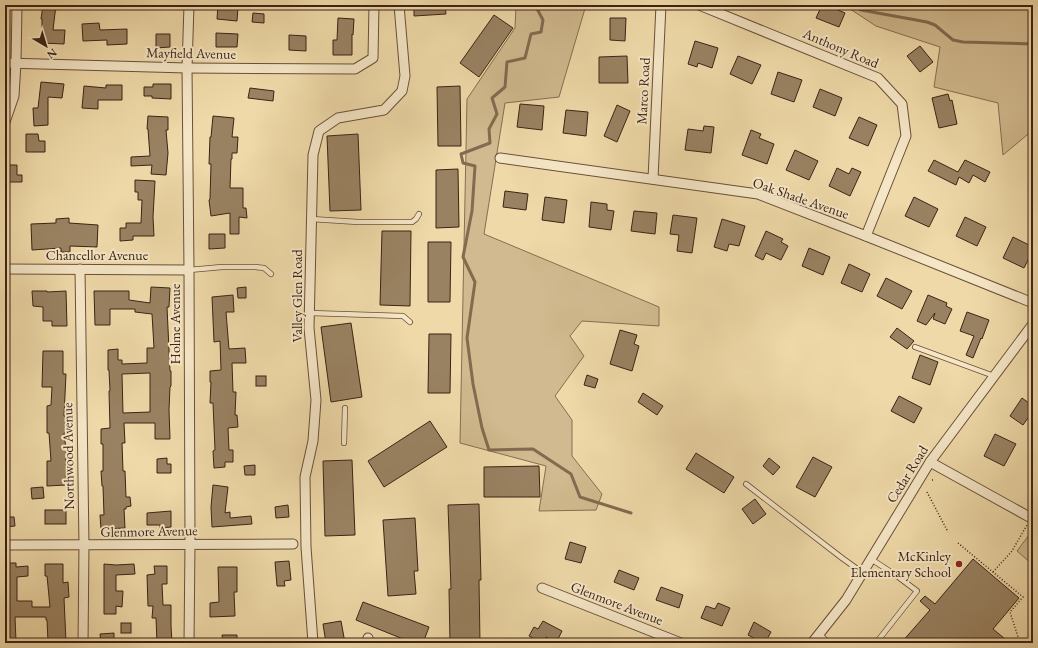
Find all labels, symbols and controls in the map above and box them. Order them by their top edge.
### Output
street label: Anthony Road [799,24,882,72]
north arrow [26,26,66,66]
street label: Mayfield Avenue [146,43,237,63]
text: N [44,46,60,62]
street label: Marco Road [632,56,654,125]
street label: Oak Shade Avenue [751,173,852,223]
street label: Chancellor Avenue [46,246,149,264]
street label: Valley Glen Road [288,248,306,343]
street label: Holme Avenue [166,283,184,364]
street label: Northwood Avenue [58,402,78,510]
street label: Cedar Road [882,441,932,506]
street label: Glenmore Avenue [100,521,198,541]
place label: McKinley Elementary School [851,547,952,581]
marker: McKinley Elementary School [954,559,964,569]
street label: Glenmore Avenue [568,577,666,629]

